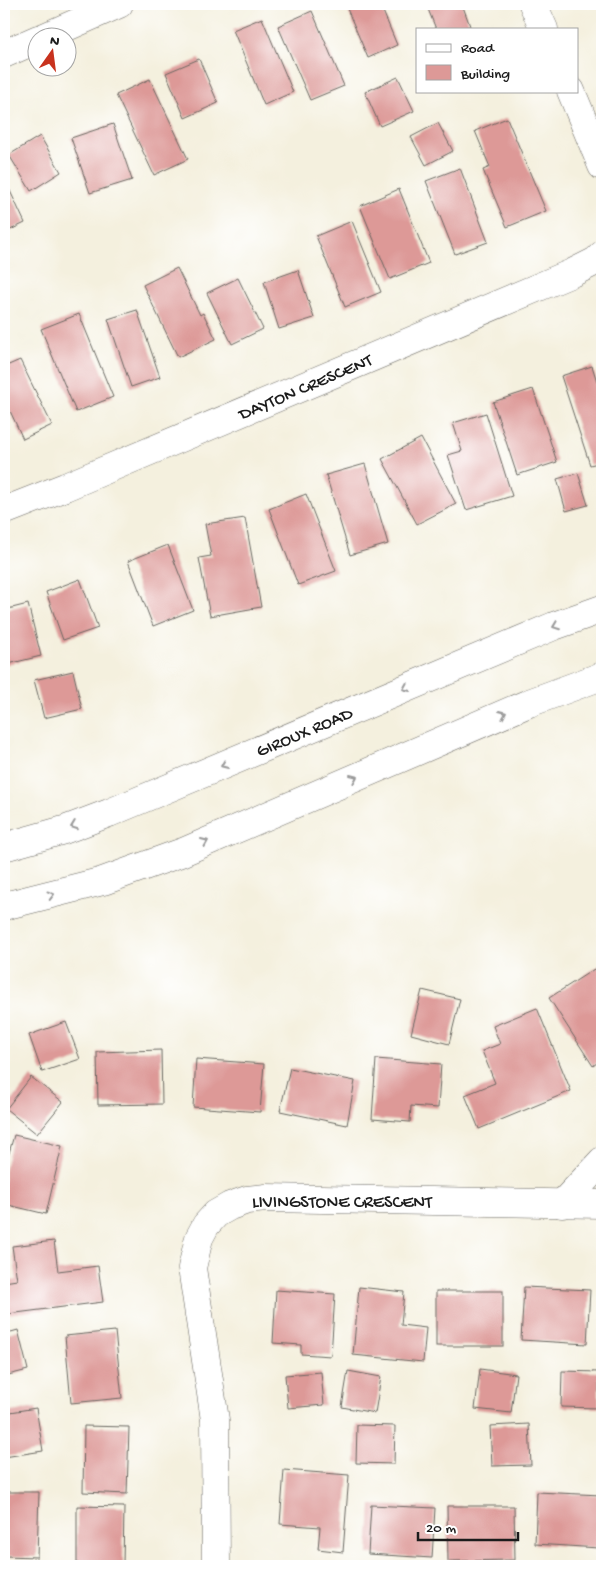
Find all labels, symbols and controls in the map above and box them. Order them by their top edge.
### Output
north arrow [28,28,78,78]
legend [416,28,578,92]
text: N [48,32,61,51]
text: Road [461,40,495,58]
text: Building [460,66,510,84]
street label: DAYTON CRESCENT [235,350,377,426]
one-way arrow [553,620,561,630]
one-way arrow [403,683,411,693]
street label: GIROUX ROAD [254,703,357,763]
one-way arrow [498,710,507,721]
one-way arrow [220,758,229,769]
one-way arrow [349,774,358,785]
one-way arrow [70,820,79,830]
one-way arrow [200,838,209,849]
one-way arrow [46,890,55,900]
street label: LIVINGSTONE CRESCENT [252,1193,433,1214]
scale bar [418,1510,518,1542]
text: 20 m [426,1520,456,1538]

